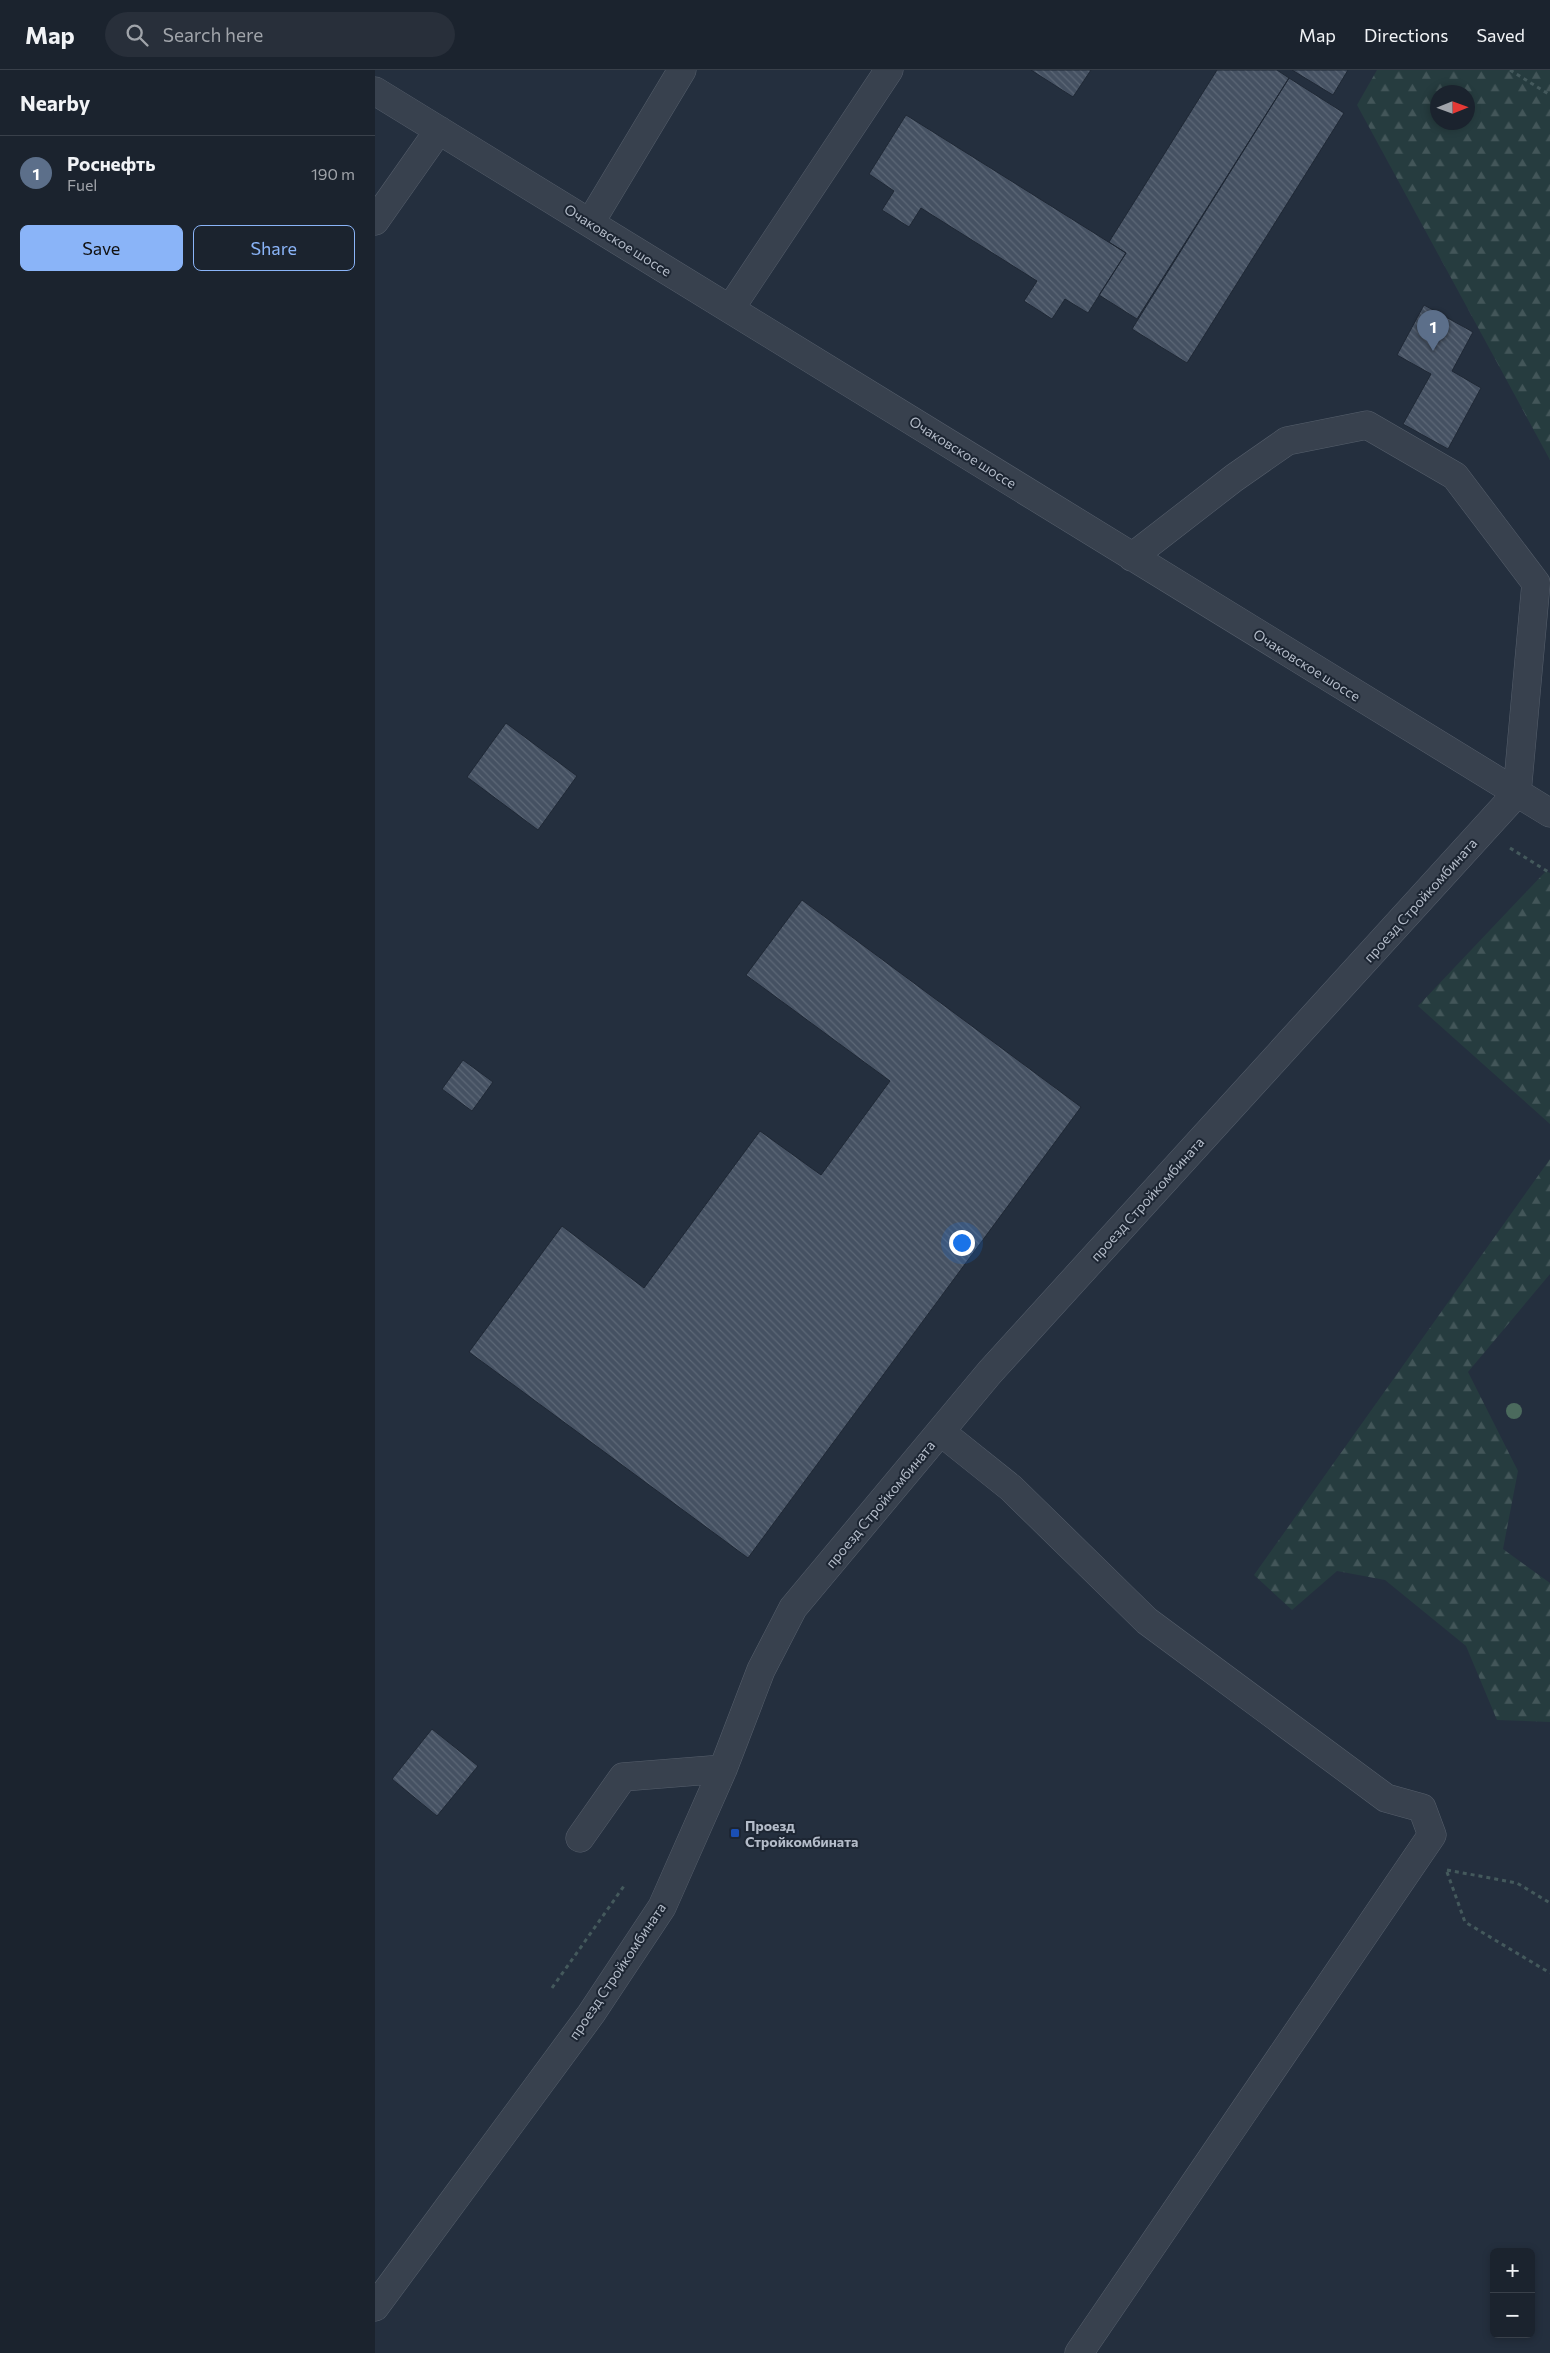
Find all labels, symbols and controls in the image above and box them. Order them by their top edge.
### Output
search box [105,12,455,57]
text: Map [25,20,75,49]
icon: search [123,21,151,49]
text: Search here [163,23,263,46]
text: Map [1299,24,1336,46]
text: Directions [1364,24,1448,46]
text: Saved [1476,24,1525,46]
north arrow [1430,85,1475,130]
text: Nearby [20,90,90,115]
text: Роснефть [67,152,155,175]
text: 1 [32,164,40,183]
text: 190 m [311,164,355,183]
text: Fuel [67,175,97,194]
street label: Очаковское шоссе [561,200,675,280]
button: Save [20,225,183,271]
button: Share [193,225,355,271]
pin: 1 [1417,310,1449,351]
street label: Очаковское шоссе [906,412,1020,492]
street label: Очаковское шоссе [1250,625,1364,705]
street label: проезд Стройкомбината [1360,834,1480,966]
street label: проезд Стройкомбината [1087,1133,1207,1265]
your location [949,1230,975,1256]
street label: проезд Стройкомбината [822,1437,938,1571]
place label: Проезд Стройкомбината [745,1817,858,1850]
marker: Проезд Стройкомбината [729,1827,741,1839]
street label: проезд Стройкомбината [565,1899,669,2043]
map controls [1490,2248,1535,2338]
button: + [1490,2248,1535,2293]
button: − [1490,2293,1535,2338]

